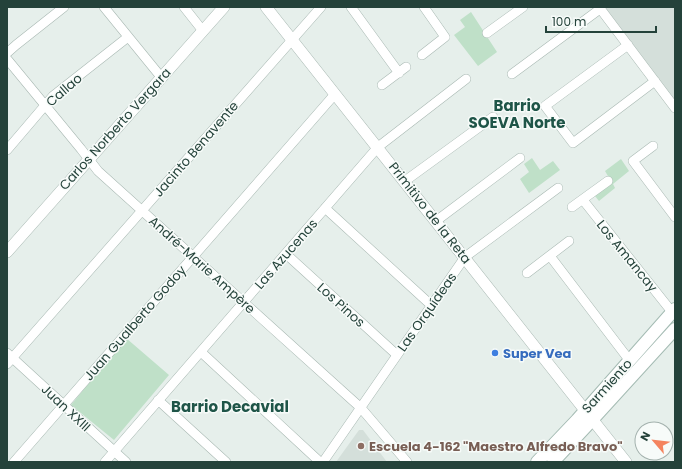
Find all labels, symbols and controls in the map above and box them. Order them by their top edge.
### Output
scale bar [546,8,656,34]
text: 100 m [552,13,586,30]
street label: Carlos Norberto Vergara [55,64,175,194]
street label: Callao [42,69,86,111]
district label: Barrio SOEVA Norte [469,95,565,133]
street label: Jacinto Benavente [149,97,243,201]
street label: Primitivo de la Reta [384,158,476,268]
street label: André-Marie Ampère [145,212,259,318]
street label: Las Azucenas [250,215,322,293]
street label: Los Amancay [592,216,662,296]
street label: Juan Gualberto Godoy [80,261,191,385]
street label: Las Orquídeas [393,269,461,355]
street label: Los Pinos [313,278,369,332]
place label: Super Vea [503,344,571,363]
marker: Super Vea [490,348,500,358]
street label: Sarmiento [577,355,637,417]
street label: Juan XXIII [37,380,95,436]
district label: Barrio Decavial [171,396,289,417]
north arrow [634,421,674,461]
text: N [636,429,654,444]
place label: Escuela 4-162 "Maestro Alfredo Bravo" [369,437,623,456]
marker: Escuela 4-162 "Maestro Alfredo Bravo" [356,441,366,451]

